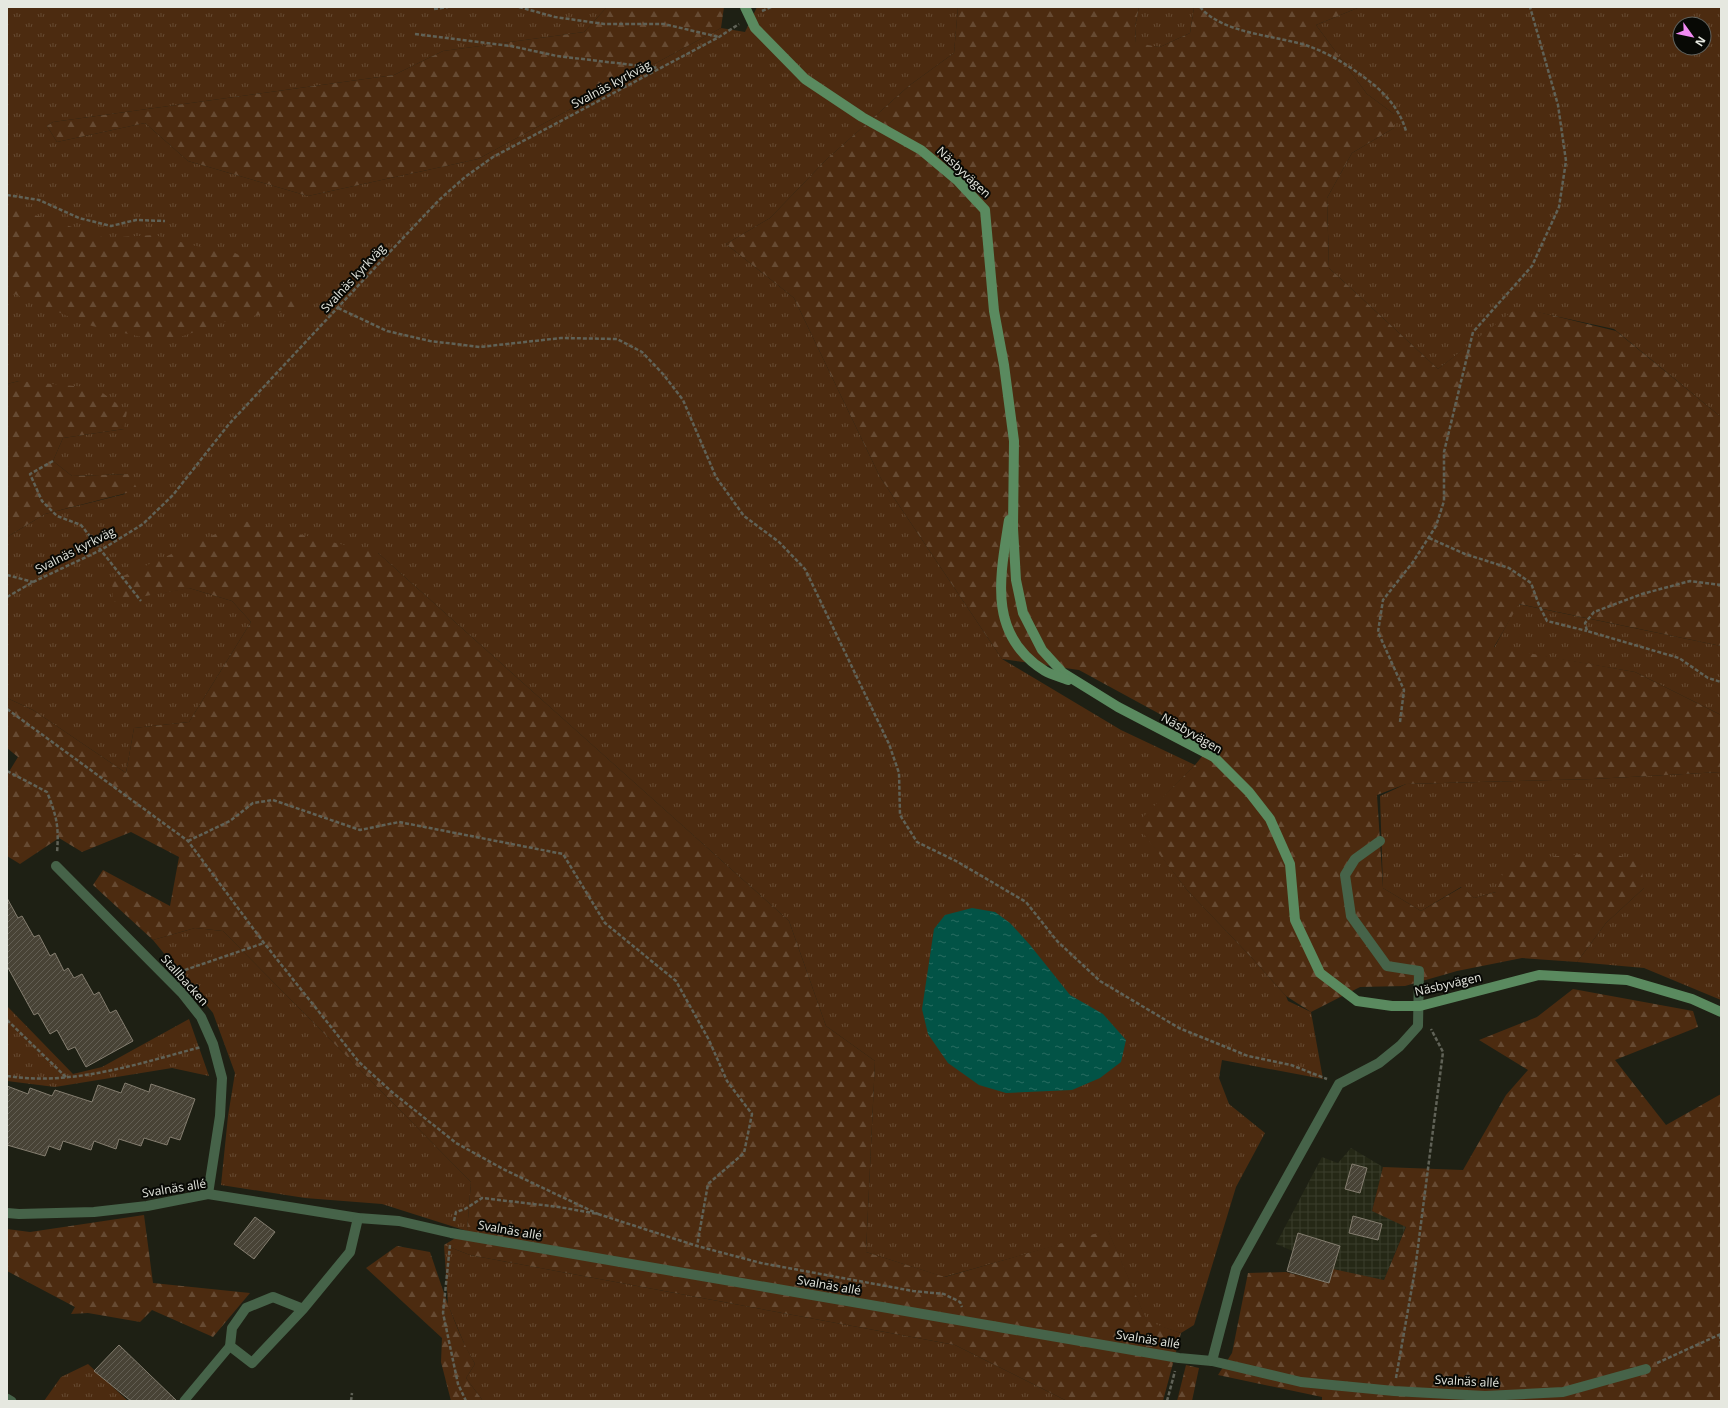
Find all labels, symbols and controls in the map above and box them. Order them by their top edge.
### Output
north arrow [1672,16,1712,56]
text: N [1692,34,1710,50]
street label: Svalnäs kyrkväg [568,56,654,112]
street label: Näsbyvägen [933,143,995,201]
street label: Svalnäs kyrkväg [317,240,389,316]
street label: Svalnäs kyrkväg [32,522,118,578]
street label: Näsbyvägen [1158,709,1226,757]
street label: Stallbacken [157,951,213,1009]
street label: Näsbyvägen [1413,968,1483,1000]
street label: Svalnäs allé [141,1175,207,1201]
street label: Svalnäs allé [477,1216,544,1244]
street label: Svalnäs allé [796,1271,863,1299]
street label: Svalnäs allé [1115,1326,1181,1352]
street label: Svalnäs allé [1434,1371,1500,1391]

